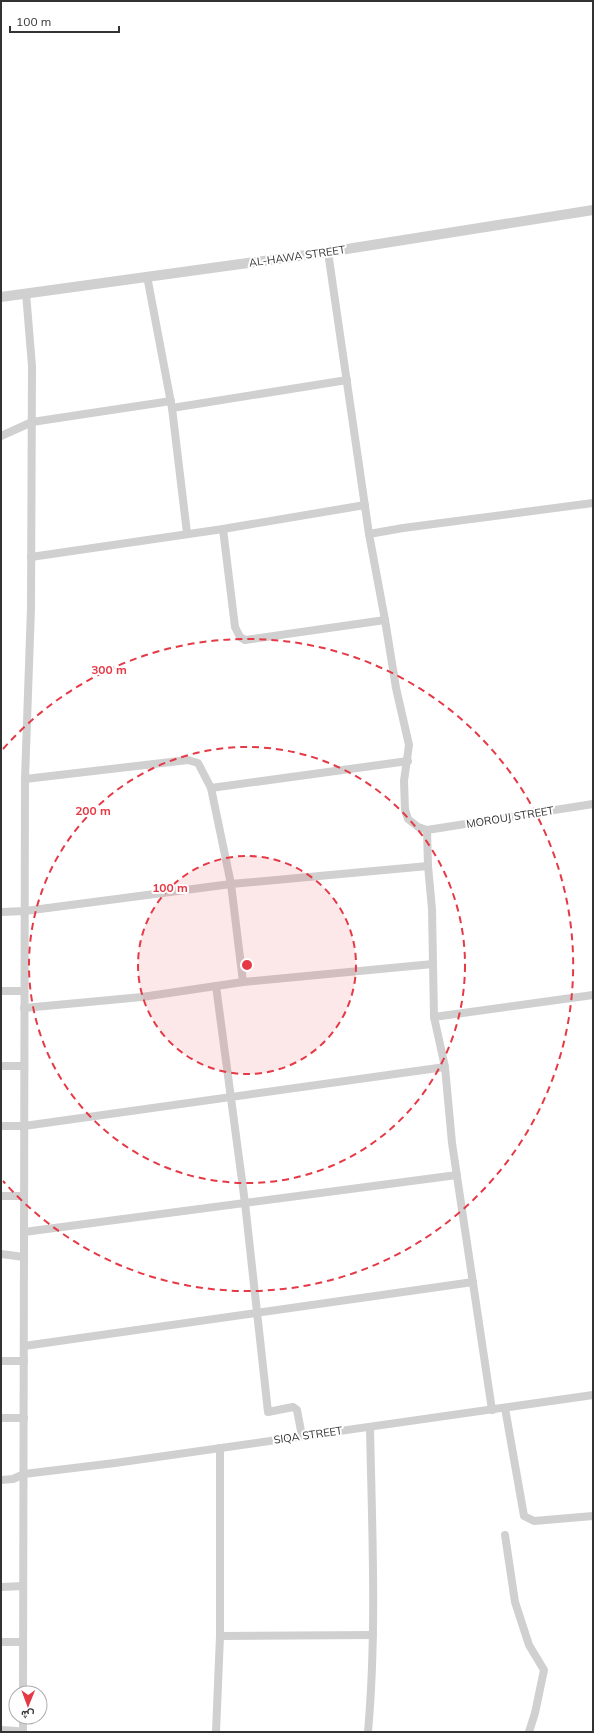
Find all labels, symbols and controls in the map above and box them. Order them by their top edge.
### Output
scale bar [10,8,119,34]
text: 100 m [16,14,51,29]
street label: AL-HAWA STREET [248,242,346,270]
text: 300 m [91,662,127,677]
text: 200 m [75,803,111,818]
street label: MOROUJ STREET [465,803,555,831]
text: 100 m [152,880,188,895]
centre of rings [240,958,254,972]
street label: SIQA STREET [273,1423,344,1447]
north arrow [8,1685,48,1725]
text: ش [21,1708,35,1722]

